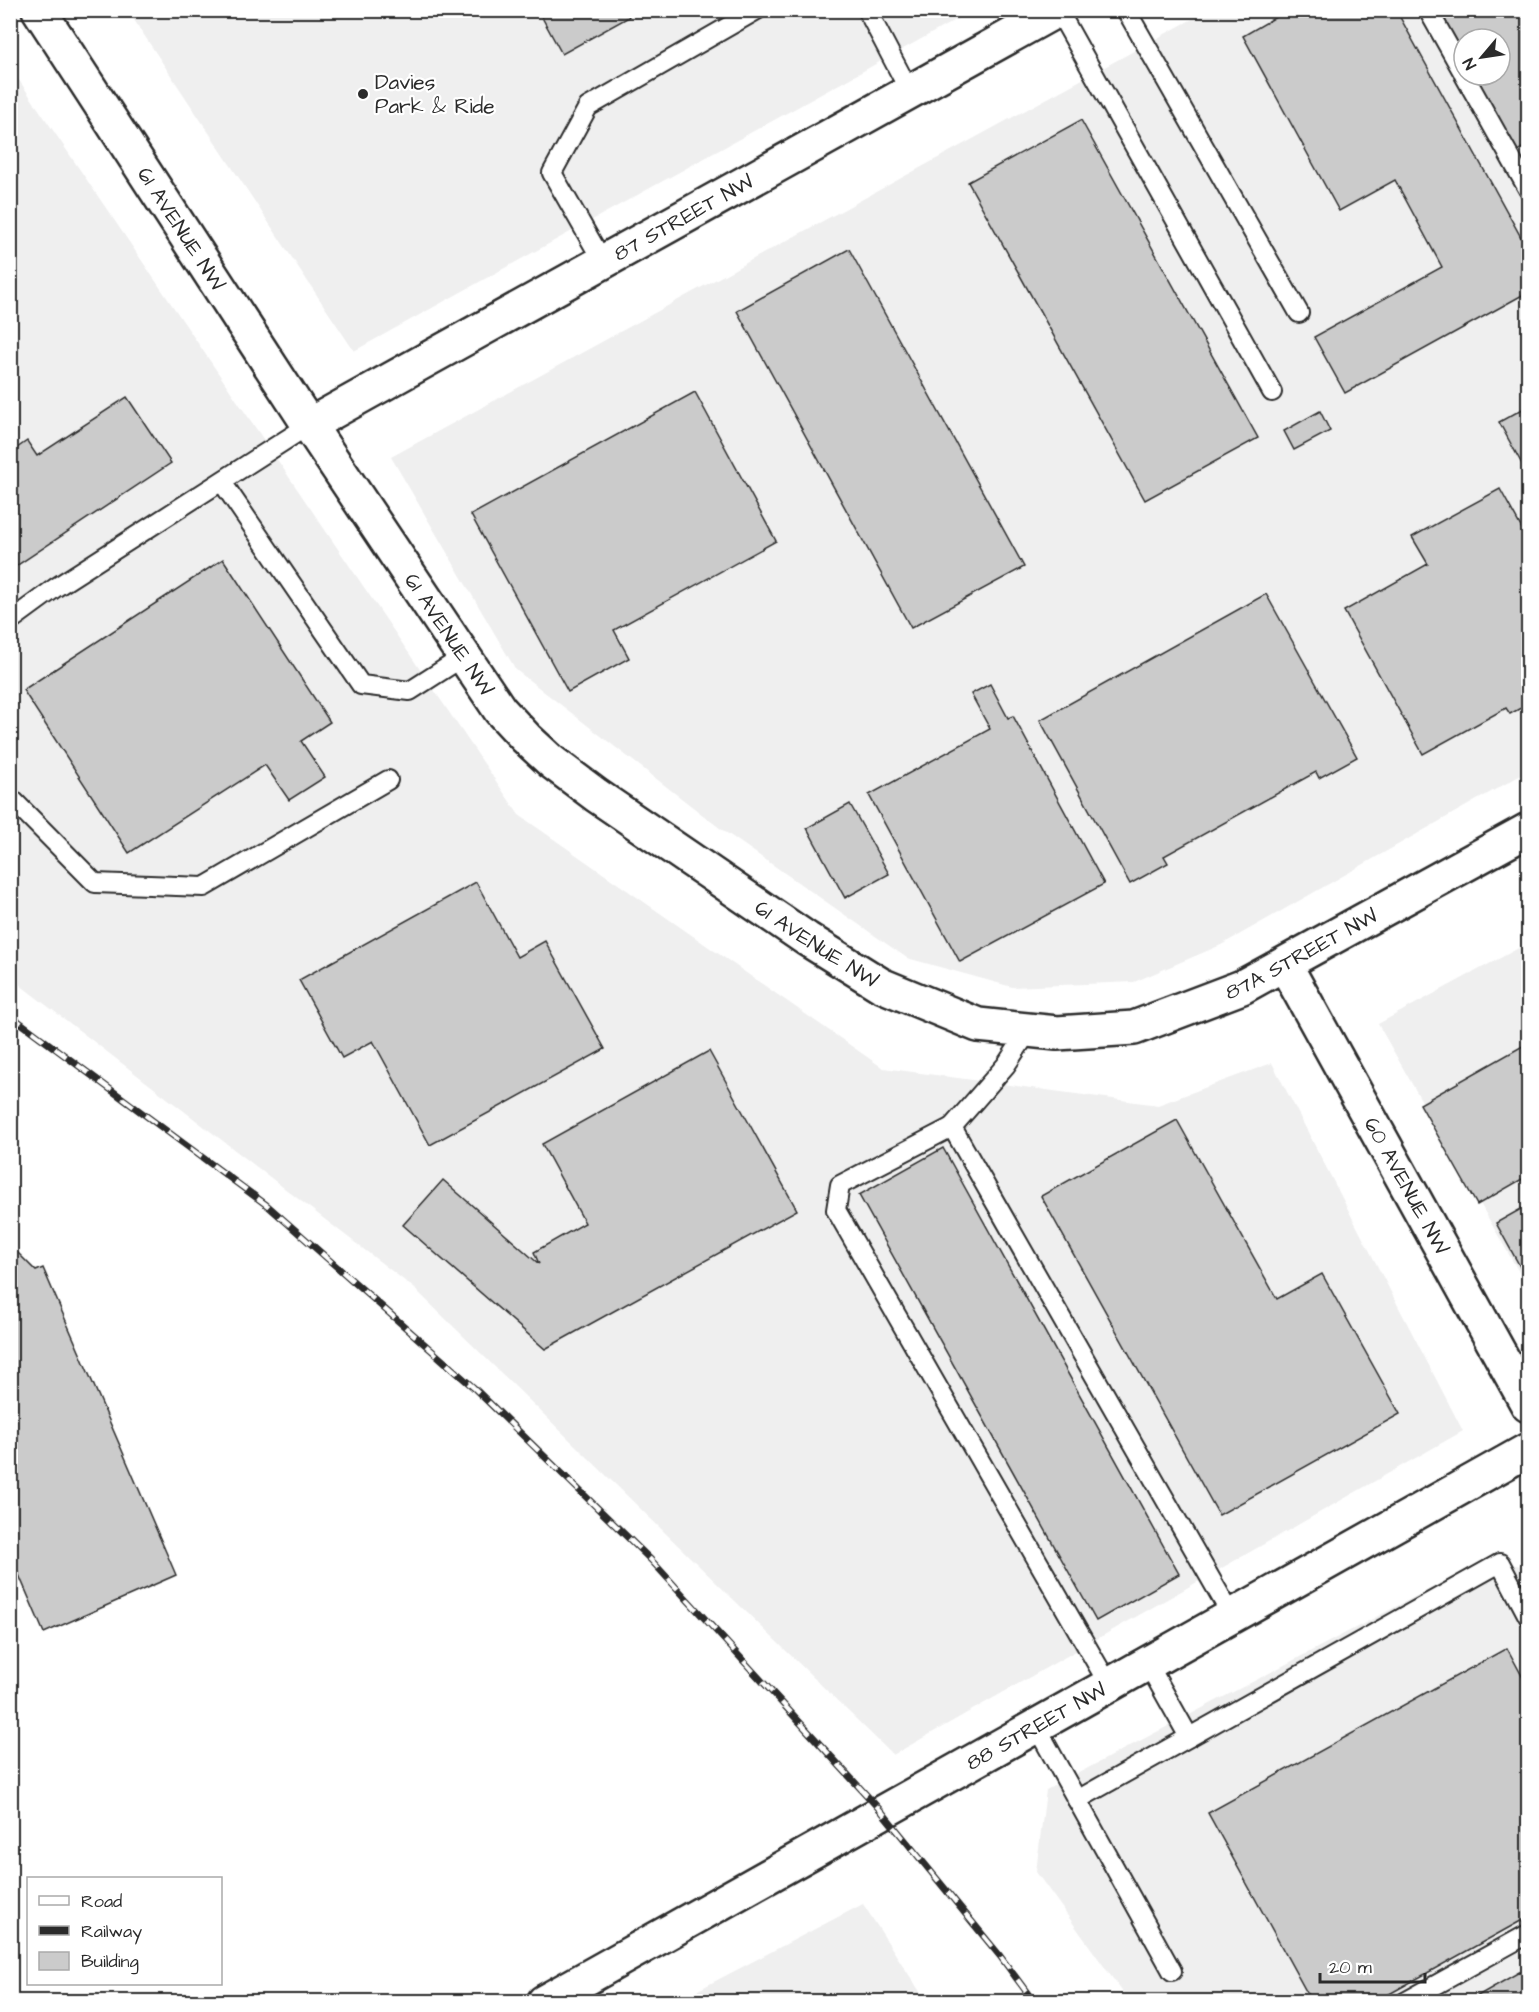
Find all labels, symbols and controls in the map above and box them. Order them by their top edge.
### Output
north arrow [1452,27,1512,87]
text: N [1458,54,1482,74]
place label: Davies Park & Ride [375,68,495,121]
marker: Davies Park & Ride [356,87,370,101]
street label: 61 AVENUE NW [130,162,232,297]
street label: 87 STREET NW [608,167,759,268]
street label: 61 AVENUE NW [397,567,501,702]
street label: 61 AVENUE NW [749,893,884,995]
street label: 87A STREET NW [1221,901,1383,1007]
street label: 60 AVENUE NW [1357,1112,1456,1260]
street label: 88 STREET NW [961,1675,1112,1777]
legend [27,1877,222,1985]
text: Road [81,1889,122,1914]
text: Railway [81,1919,142,1945]
scale bar [1320,1946,1425,1984]
text: Building [81,1949,139,1975]
text: 20 m [1329,1955,1372,1980]

